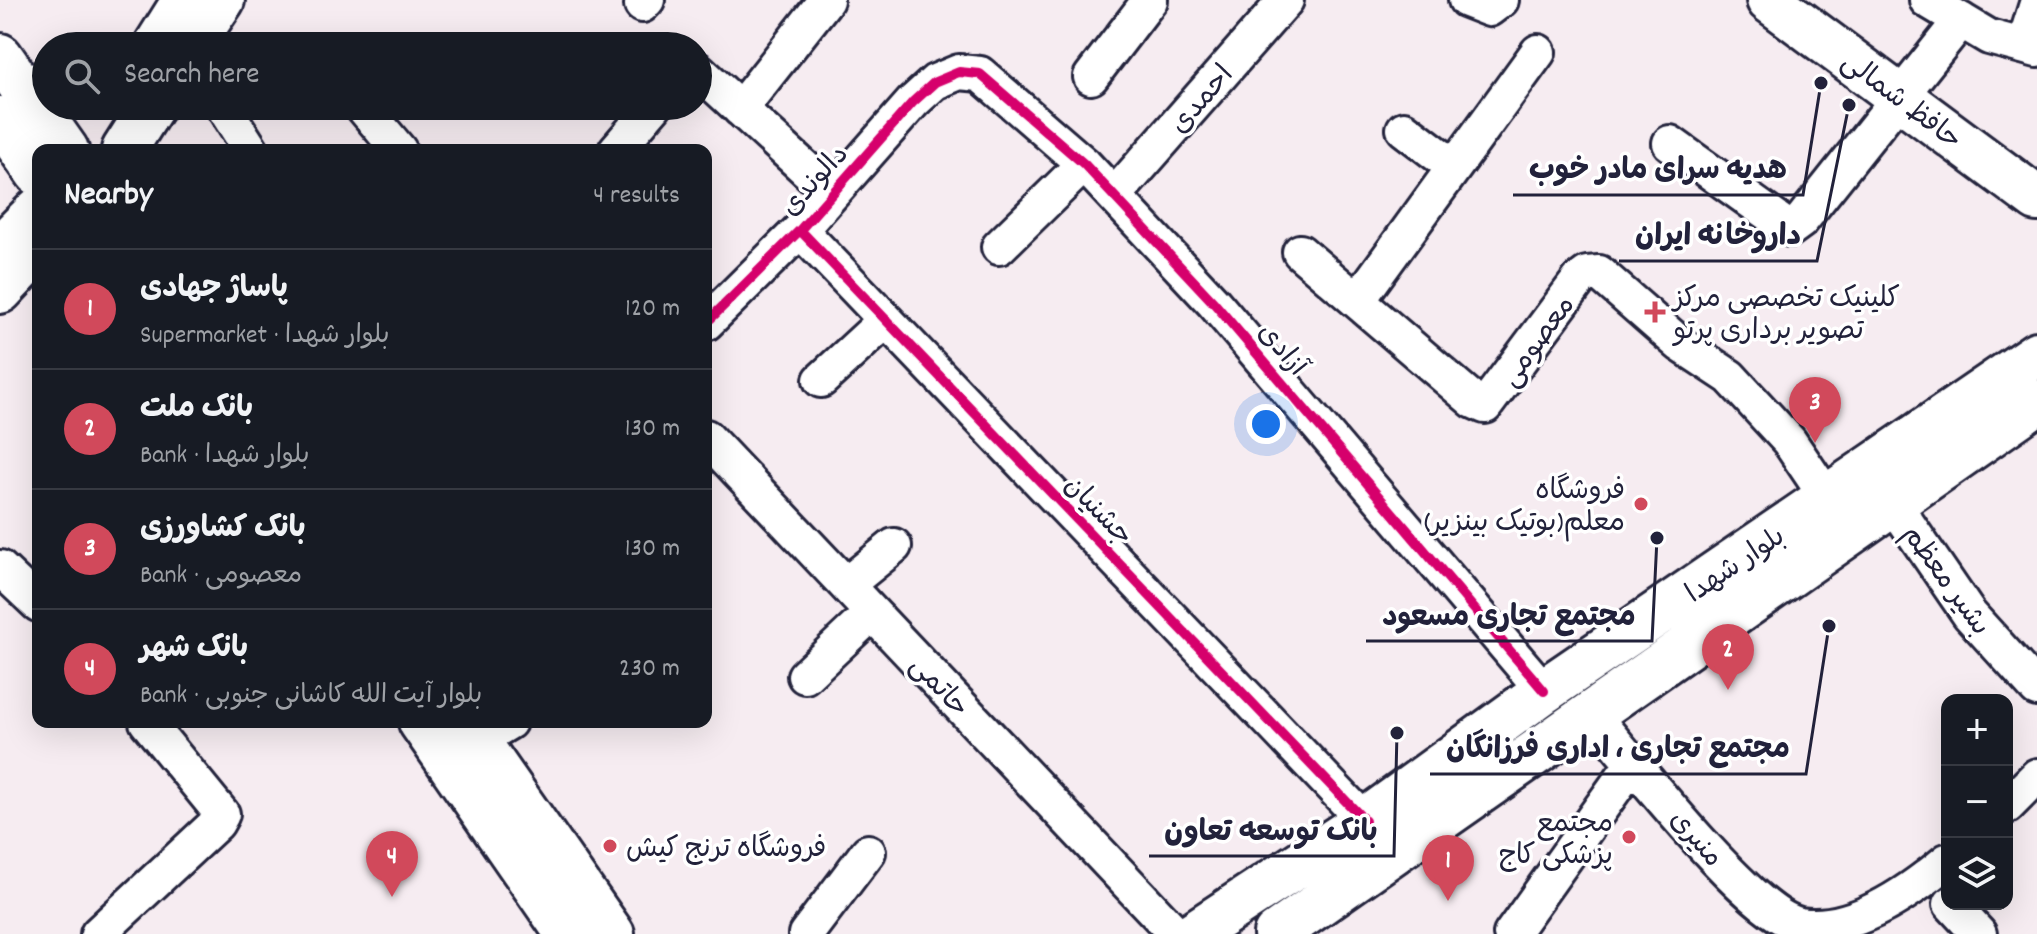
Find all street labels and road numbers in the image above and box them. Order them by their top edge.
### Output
street label: حافظ شمالی [1831,44,1969,162]
street label: احمدی [1162,58,1245,145]
street label: دالوندی [773,137,860,227]
street label: معصومی [1493,289,1587,397]
street label: آزادی [1246,316,1315,388]
street label: جشنیان [1053,468,1140,557]
street label: بشیر معظم [1890,518,1998,646]
street label: بلوار شهدا [1679,519,1795,615]
street label: حاتمی [898,649,976,728]
street label: منیری [1658,803,1731,878]

